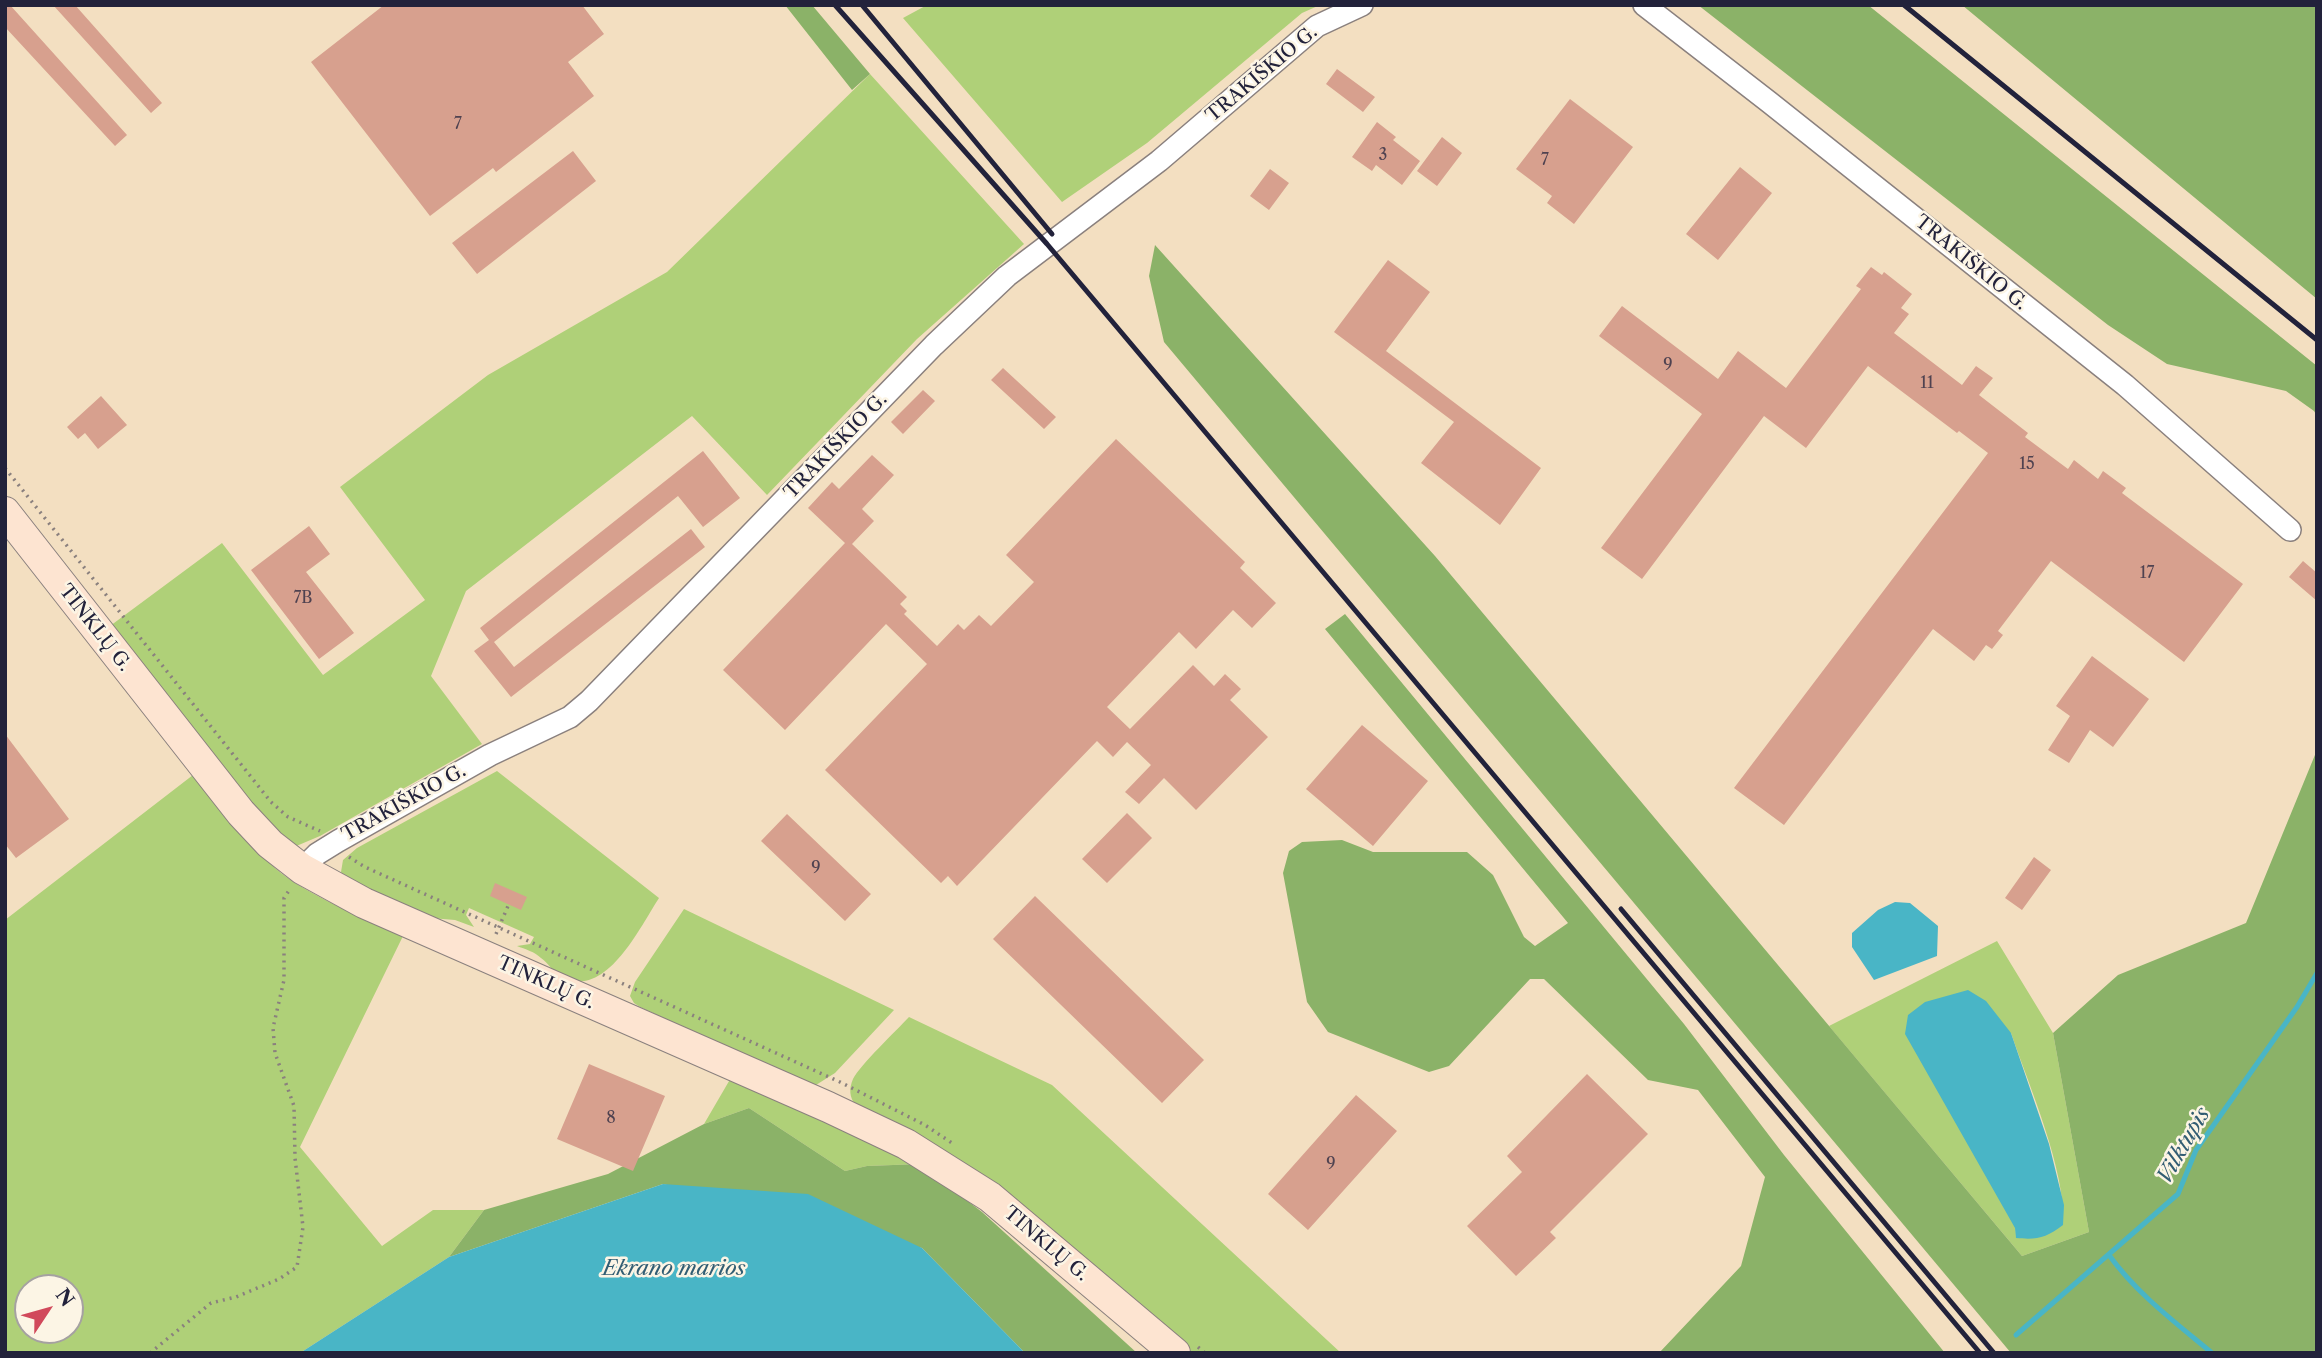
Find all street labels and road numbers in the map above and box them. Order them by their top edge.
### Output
street label: TRAKIŠKIO G. [1202,21,1322,127]
street label: TRAKIŠKIO G. [1910,211,2032,315]
street label: TRAKIŠKIO G. [780,388,892,504]
street label: TINKLŲ G. [54,580,136,676]
street label: TRAKIŠKIO G. [338,760,470,846]
street label: TINKLŲ G. [494,951,598,1015]
street label: TINKLŲ G. [999,1202,1093,1286]

